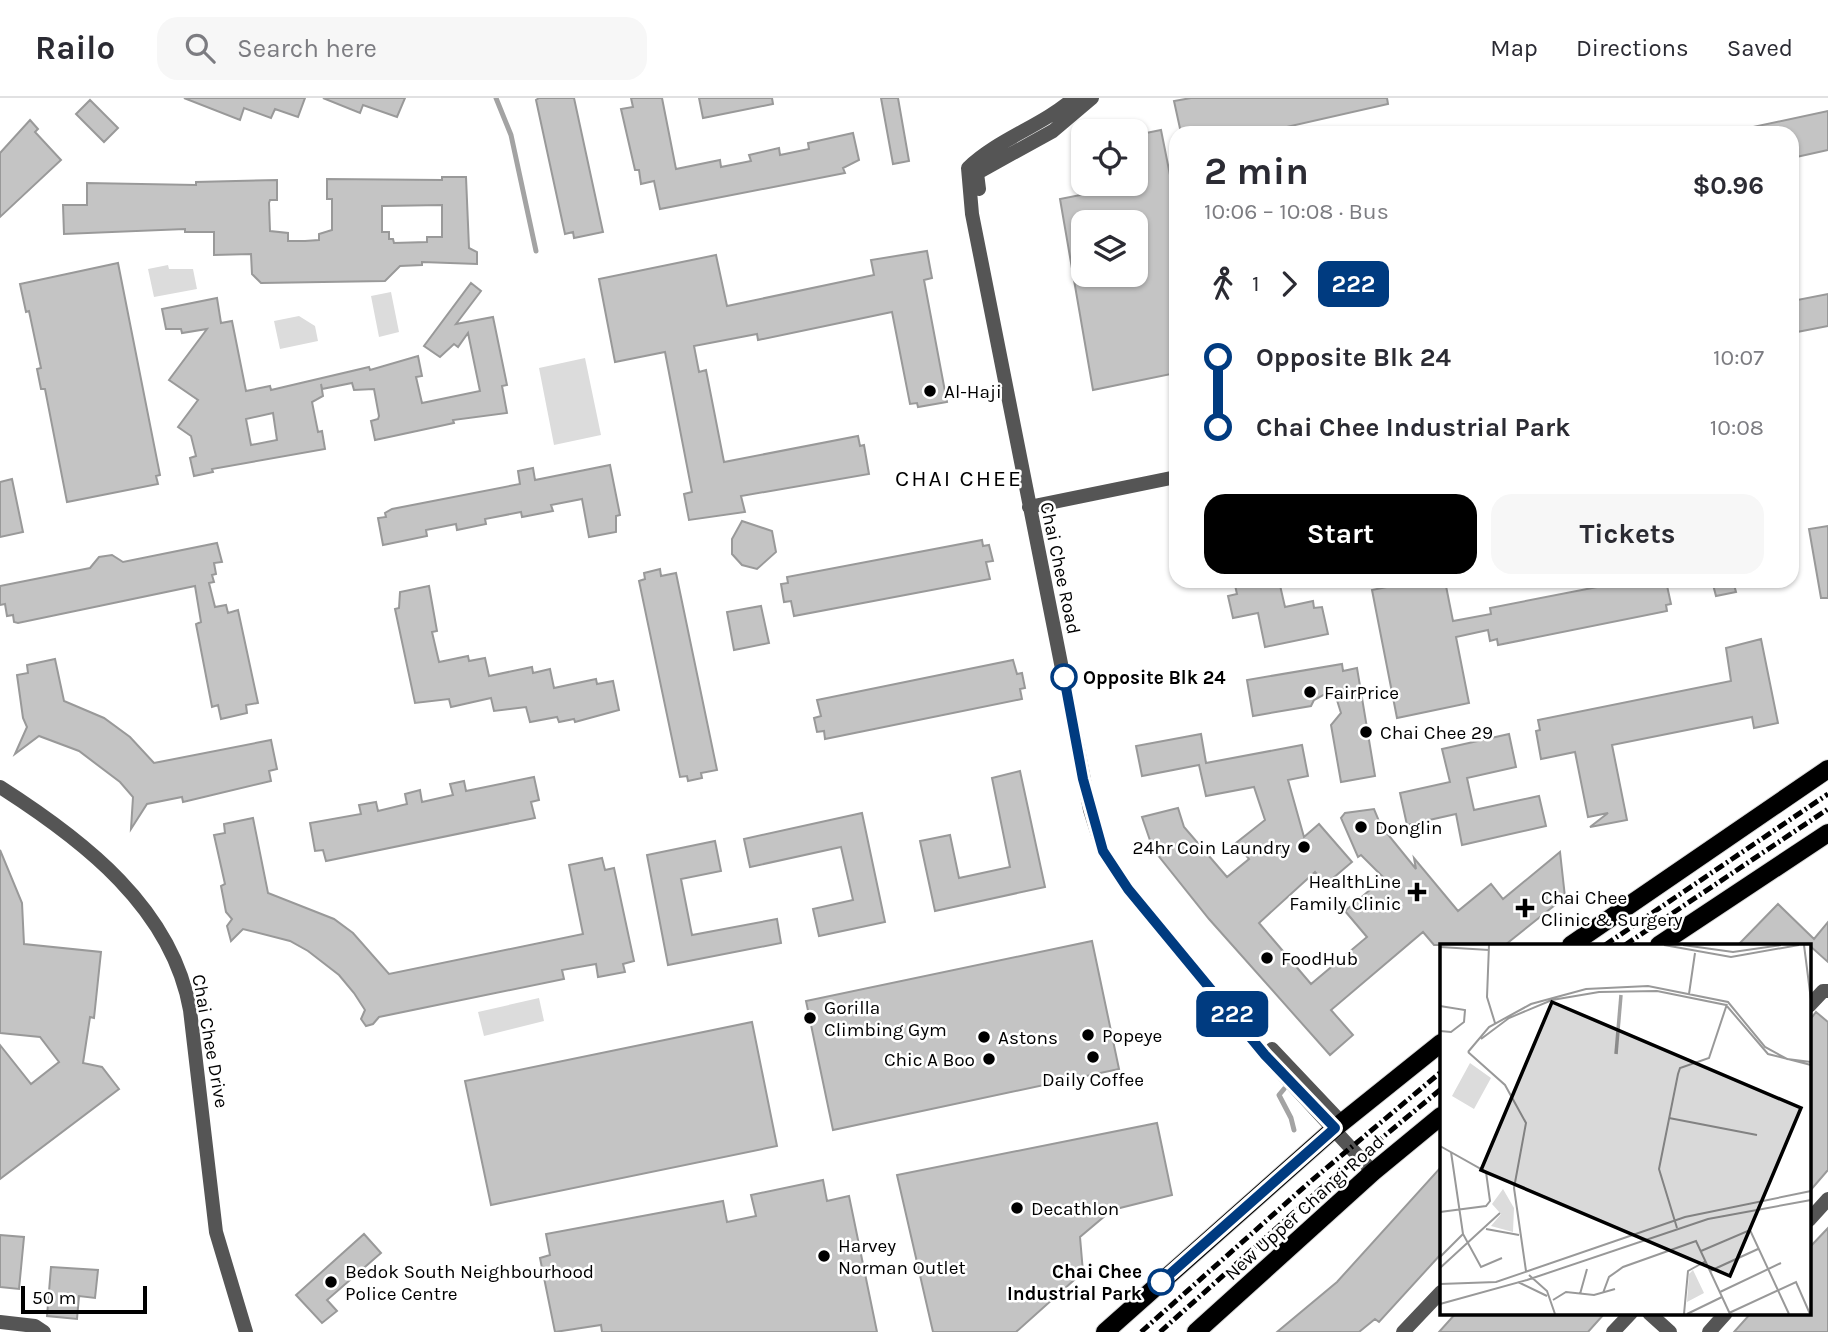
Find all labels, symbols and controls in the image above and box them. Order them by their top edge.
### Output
search box [157,17,647,80]
text: Railo [35,29,115,67]
icon: search [181,29,219,67]
text: Search here [237,33,377,64]
text: Map [1490,34,1538,62]
text: Directions [1576,34,1689,62]
text: Saved [1727,34,1793,62]
map controls [1071,119,1148,287]
button: locate [1071,119,1148,196]
text: 2 min [1204,149,1309,194]
text: $0.96 [1692,170,1764,201]
text: 10:06 – 10:08 · Bus [1204,198,1389,225]
button: layers [1071,210,1148,287]
icon: walk [1204,265,1242,303]
icon: forward [1270,265,1308,303]
text: 1 [1252,270,1260,297]
text: 222 [1332,270,1375,298]
text: Opposite Blk 24 [1256,342,1451,373]
text: 10:07 [1713,344,1764,371]
place label: Al-Haji [944,381,1002,403]
marker: Al-Haji [922,383,938,399]
text: Chai Chee Industrial Park [1256,412,1570,443]
text: 10:08 [1710,414,1764,441]
district label: CHAI CHEE [895,465,1023,492]
button: Start [1204,494,1477,574]
button: Tickets [1491,494,1764,574]
street label: Chai Chee Road [1035,500,1085,636]
marker: Opposite Blk 24 [1051,664,1077,690]
place label: Opposite Blk 24 [1083,667,1226,689]
place label: FairPrice [1324,682,1399,704]
marker: FairPrice [1302,684,1318,700]
place label: Chai Chee 29 [1380,722,1493,744]
marker: Chai Chee 29 [1358,724,1374,740]
place label: Donglin [1375,817,1443,839]
marker: Donglin [1353,819,1369,835]
place label: 24hr Coin Laundry [1133,837,1290,859]
marker: 24hr Coin Laundry [1296,839,1312,855]
place label: HealthLine Family Clinic [1289,871,1401,915]
marker: HealthLine Family Clinic [1407,882,1427,902]
place label: Chai Chee Clinic & Surgery [1541,887,1683,931]
marker: Chai Chee Clinic & Surgery [1515,898,1535,918]
inset map [1440,944,1811,1314]
place label: FoodHub [1281,948,1358,970]
marker: FoodHub [1259,950,1275,966]
street label: Chai Chee Drive [187,973,233,1110]
line badge: 222 [1192,991,1272,1037]
place label: Gorilla Climbing Gym [824,997,947,1041]
text: 222 [1210,1000,1254,1028]
marker: Gorilla Climbing Gym [802,1010,818,1026]
place label: Popeye [1102,1025,1162,1047]
place label: Astons [998,1027,1058,1049]
marker: Popeye [1080,1027,1096,1043]
marker: Astons [976,1029,992,1045]
place label: Chic A Boo [884,1049,975,1071]
marker: Daily Coffee [1085,1049,1101,1065]
marker: Chic A Boo [981,1051,997,1067]
place label: Daily Coffee [1042,1069,1144,1091]
street label: New Upper Changi Road [1221,1130,1389,1285]
place label: Decathlon [1031,1198,1119,1220]
marker: Decathlon [1009,1200,1025,1216]
place label: Harvey Norman Outlet [838,1235,966,1279]
marker: Harvey Norman Outlet [816,1248,832,1264]
place label: Bedok South Neighbourhood Police Centre [345,1261,594,1305]
place label: Chai Chee Industrial Park [1007,1261,1142,1305]
marker: Chai Chee Industrial Park [1148,1269,1174,1295]
marker: Bedok South Neighbourhood Police Centre [323,1274,339,1290]
scale bar [21,1283,147,1315]
text: 50 m [32,1287,76,1309]

